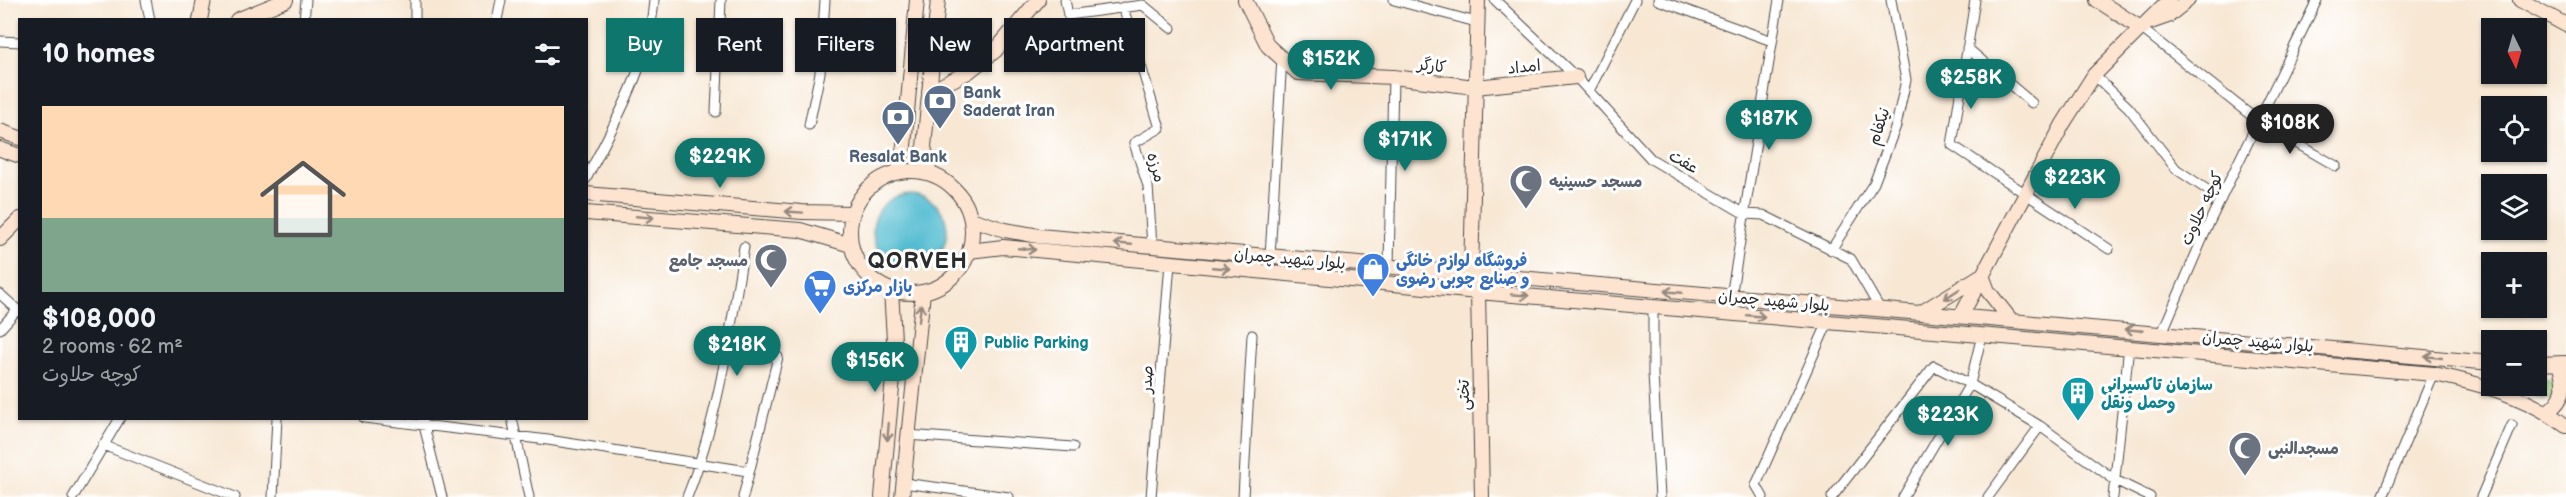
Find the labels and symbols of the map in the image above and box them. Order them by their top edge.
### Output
north arrow [2481,18,2547,84]
pin: $152K [1289,40,1373,91]
street label: کارگر [1414,54,1447,78]
street label: امداد [1507,56,1542,79]
pin: $258K [1929,59,2013,110]
bank icon: Bank Saderat Iran [922,83,958,130]
place label: Bank Saderat Iran [963,84,1055,121]
bank icon: Resalat Bank [880,99,916,146]
pin: $187K [1727,100,1811,151]
pin: $108K [2248,104,2332,155]
street label: نیکفام [1864,105,1896,148]
pin: $171K [1363,121,1447,172]
pin: $229K [678,138,762,189]
street label: عفت [1665,146,1701,178]
place label: Resalat Bank [849,148,948,167]
street label: مرزه [1142,150,1169,185]
pin: $223K [2033,159,2117,210]
mosque icon: مسجد حسینیه [1508,163,1544,210]
street label: کوچه حلاوت [2177,169,2228,249]
place label: مسجد حسینیه [1549,173,1642,192]
one-way arrow [784,206,804,217]
one-way arrow [634,212,654,223]
one-way arrow [1114,238,1134,249]
mosque icon: مسجد جامع [753,242,789,289]
one-way arrow [1017,244,1036,255]
street label: بلوار شهید چمران [1233,245,1346,274]
district label: QORVEH [868,248,968,275]
shop icon: فروشگاه لوازم خانگی و صنایع چوبی رضوی [1355,251,1391,298]
place label: فروشگاه لوازم خانگی و صنایع چوبی رضوی [1396,251,1529,290]
place label: مسجد جامع [669,252,748,272]
one-way arrow [1211,263,1231,274]
supermarket icon: بازار مرکزی [802,268,838,315]
place label: بازار مرکزی [843,278,912,297]
one-way arrow [1664,286,1683,297]
street label: بلوار شهید چمران [1717,287,1830,316]
one-way arrow [1944,288,1961,301]
one-way arrow [1509,290,1529,301]
one-way arrow [915,304,926,324]
one-way arrow [1745,310,1765,321]
building icon: Public Parking [943,324,979,371]
one-way arrow [2125,325,2145,336]
pin: $218K [695,326,779,377]
street label: بلوار شهید چمران [2201,328,2314,357]
place label: Public Parking [984,334,1089,353]
pin: $156K [833,342,917,393]
one-way arrow [2424,351,2444,362]
street label: صدر [1137,365,1158,396]
building icon: سازمان تاکسیرانی وحمل ونقل [2060,375,2096,422]
place label: سازمان تاکسیرانی وحمل ونقل [2101,376,2213,414]
street label: تختی [1455,379,1474,411]
pin: $223K [1906,396,1990,447]
one-way arrow [882,421,893,441]
mosque icon: مسجدالنبی [2227,430,2263,477]
place label: مسجدالنبی [2268,440,2339,459]

